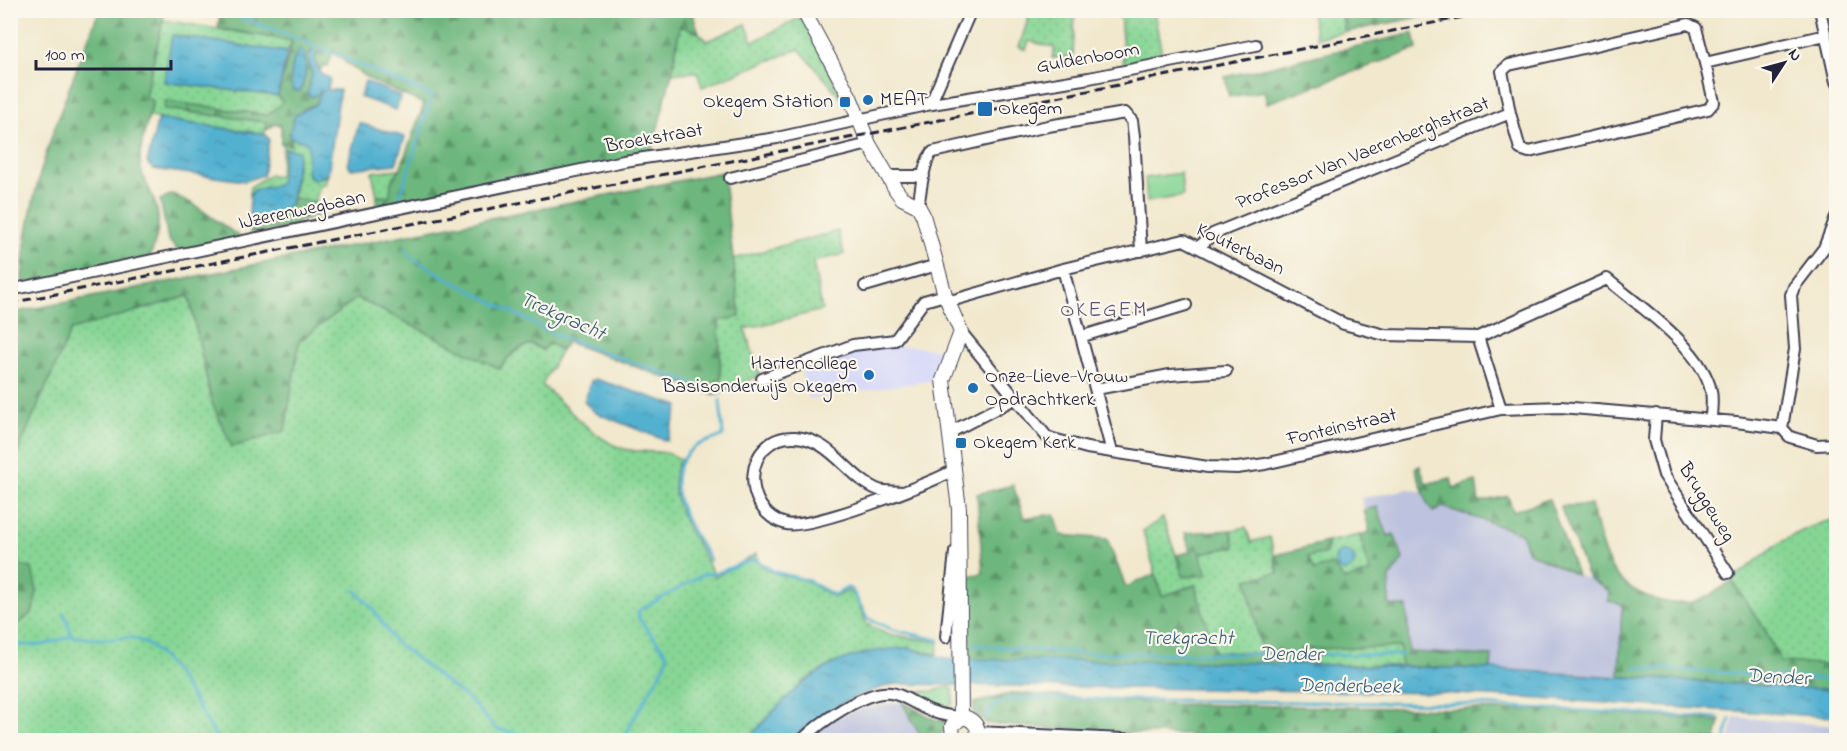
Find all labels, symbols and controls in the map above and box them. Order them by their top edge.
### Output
scale bar [36,33,171,71]
north arrow [1754,33,1814,93]
street label: Guldenboom [1034,36,1142,82]
text: 100 m [45,43,85,69]
text: N [1782,44,1808,67]
place label: MEAT [880,86,928,115]
place label: Okegem Station [703,88,833,118]
street label: Professor Van Vaerenberghstraat [1232,90,1495,219]
marker: MEAT [861,93,875,107]
marker: Okegem Station [838,95,852,109]
place label: Okegem [998,95,1062,125]
marker: Okegem [976,100,994,118]
street label: Broekstraat [602,116,706,162]
street label: IJzerenwegbaan [236,183,369,240]
street label: Kouterbaan [1191,216,1289,284]
water label: Trekgracht [514,285,611,351]
district label: OKEGEM [1060,295,1148,327]
place label: Hartencollege Basisonderwijs Okegem [661,350,857,403]
place label: Onze-Lieve-Vrouw Opdrachtkerk [985,363,1128,415]
marker: Hartencollege Basisonderwijs Okegem [862,368,876,382]
marker: Onze-Lieve-Vrouw Opdrachtkerk [966,381,980,395]
street label: Fonteinstraat [1283,401,1400,455]
place label: Okegem Kerk [973,429,1076,459]
marker: Okegem Kerk [954,436,968,450]
street label: Bruggeweg [1669,457,1742,549]
water label: Trekgracht [1143,624,1235,655]
water label: Dender [1259,639,1325,671]
water label: Dender [1746,661,1813,695]
water label: Denderbeek [1298,671,1401,703]

